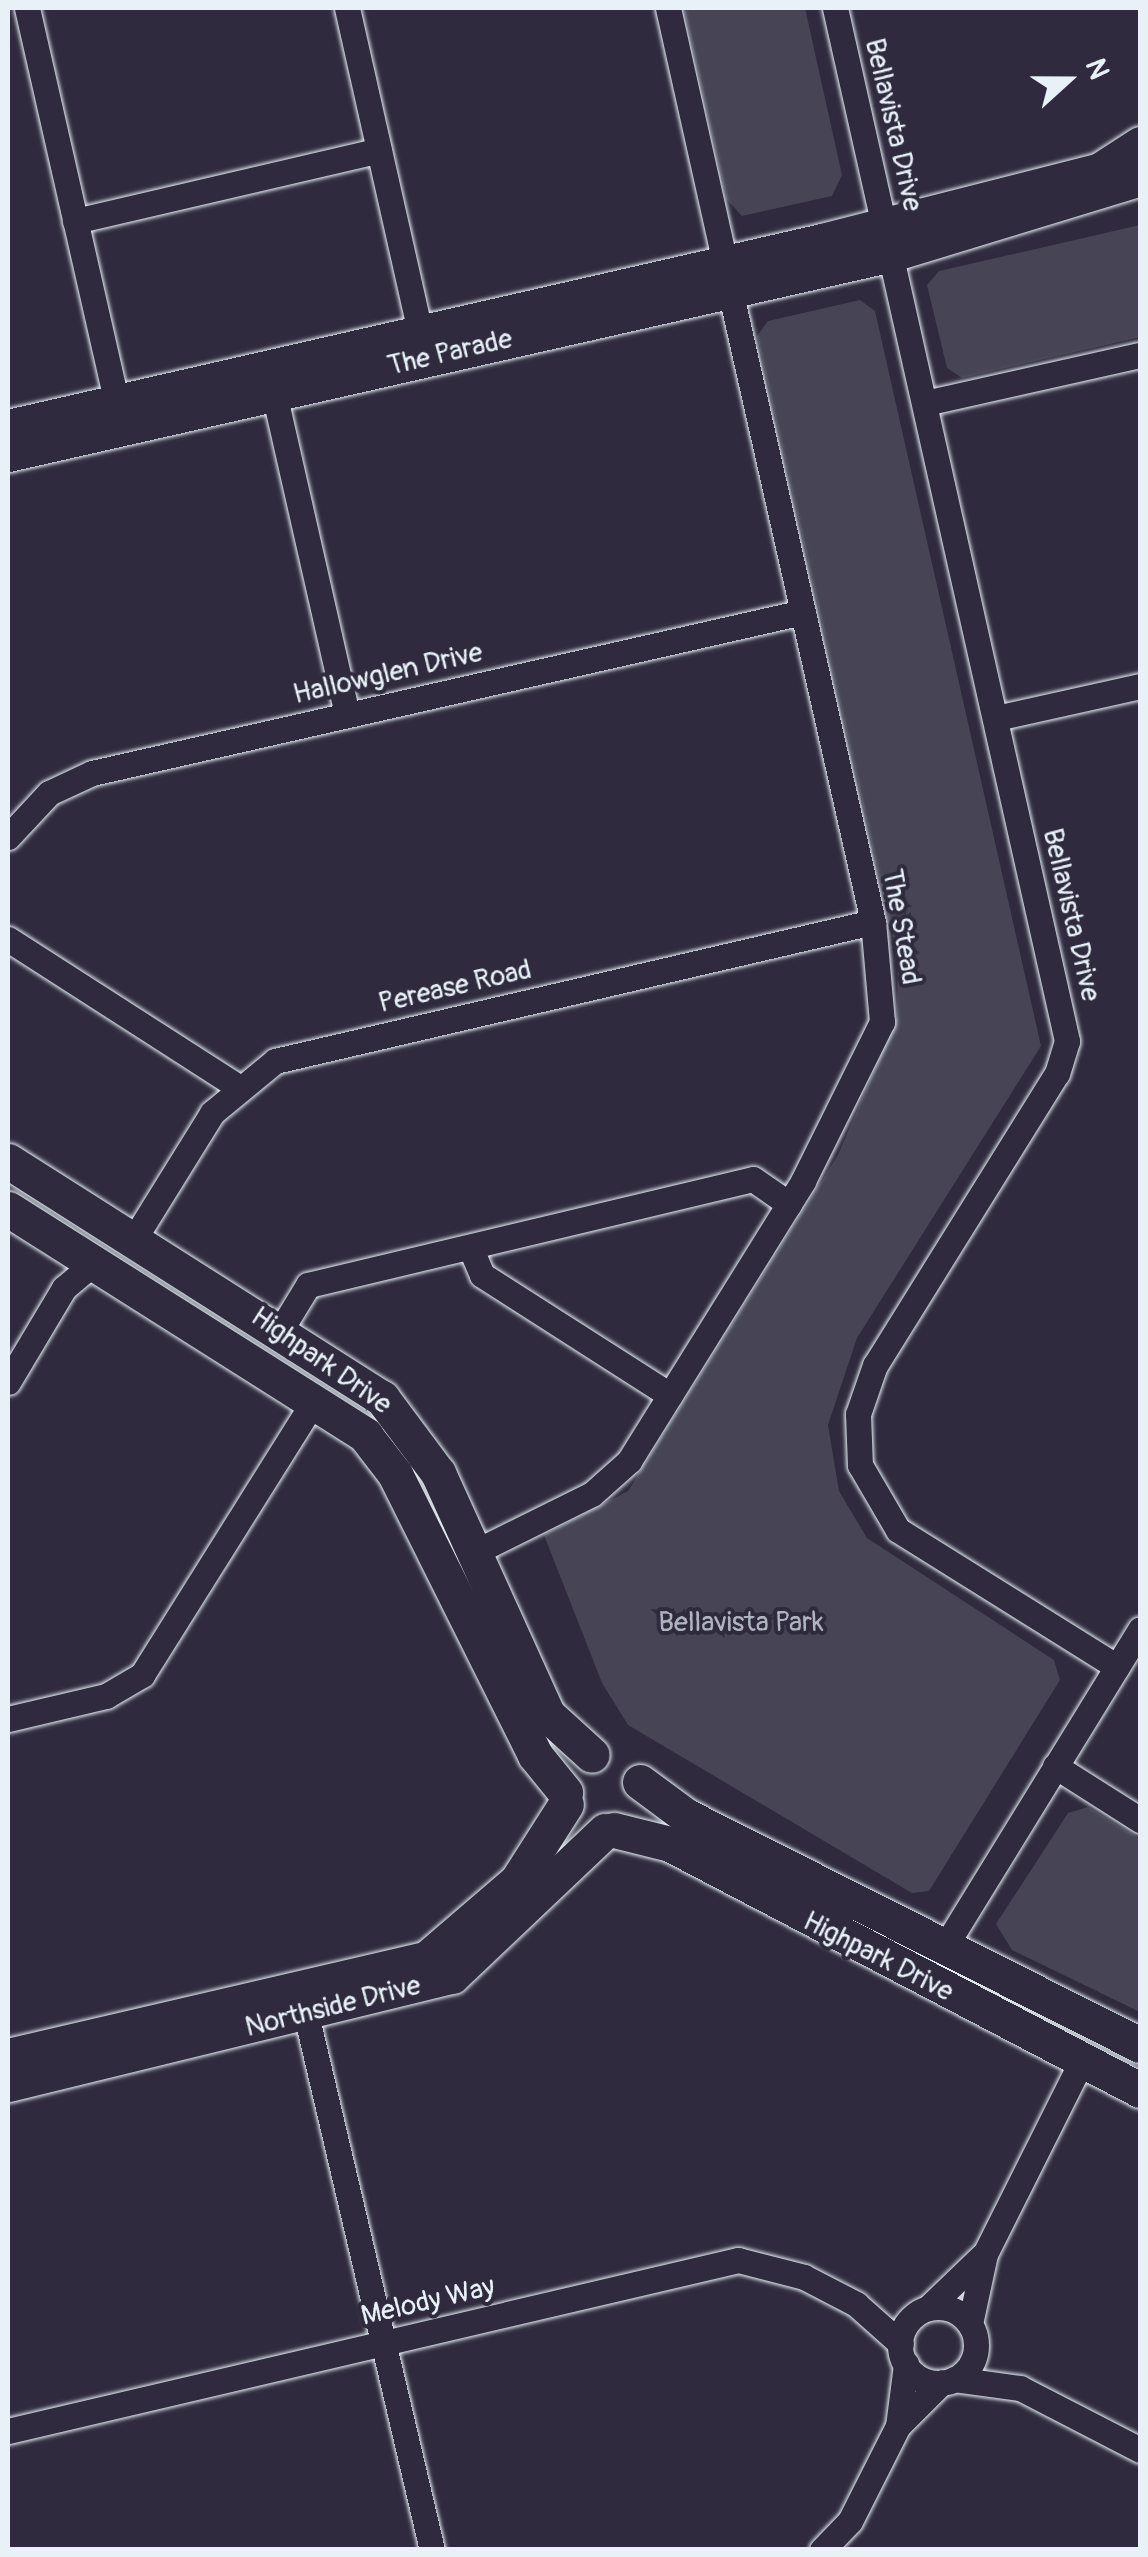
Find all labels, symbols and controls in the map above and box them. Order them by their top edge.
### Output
north arrow [1018,30,1118,130]
street label: Bellavista Drive [857,35,929,215]
text: N [1077,54,1116,84]
street label: The Parade [384,322,516,384]
street label: Hallowglen Drive [290,636,486,712]
street label: Bellavista Drive [1035,825,1107,1005]
street label: The Stead [874,867,928,987]
street label: Perease Road [375,953,535,1021]
street label: Highpark Drive [244,1300,398,1422]
park label: Bellavista Park [658,1606,824,1640]
street label: Highpark Drive [797,1905,959,2009]
street label: Northside Drive [242,1969,424,2045]
street label: Melody Way [358,2270,498,2334]

